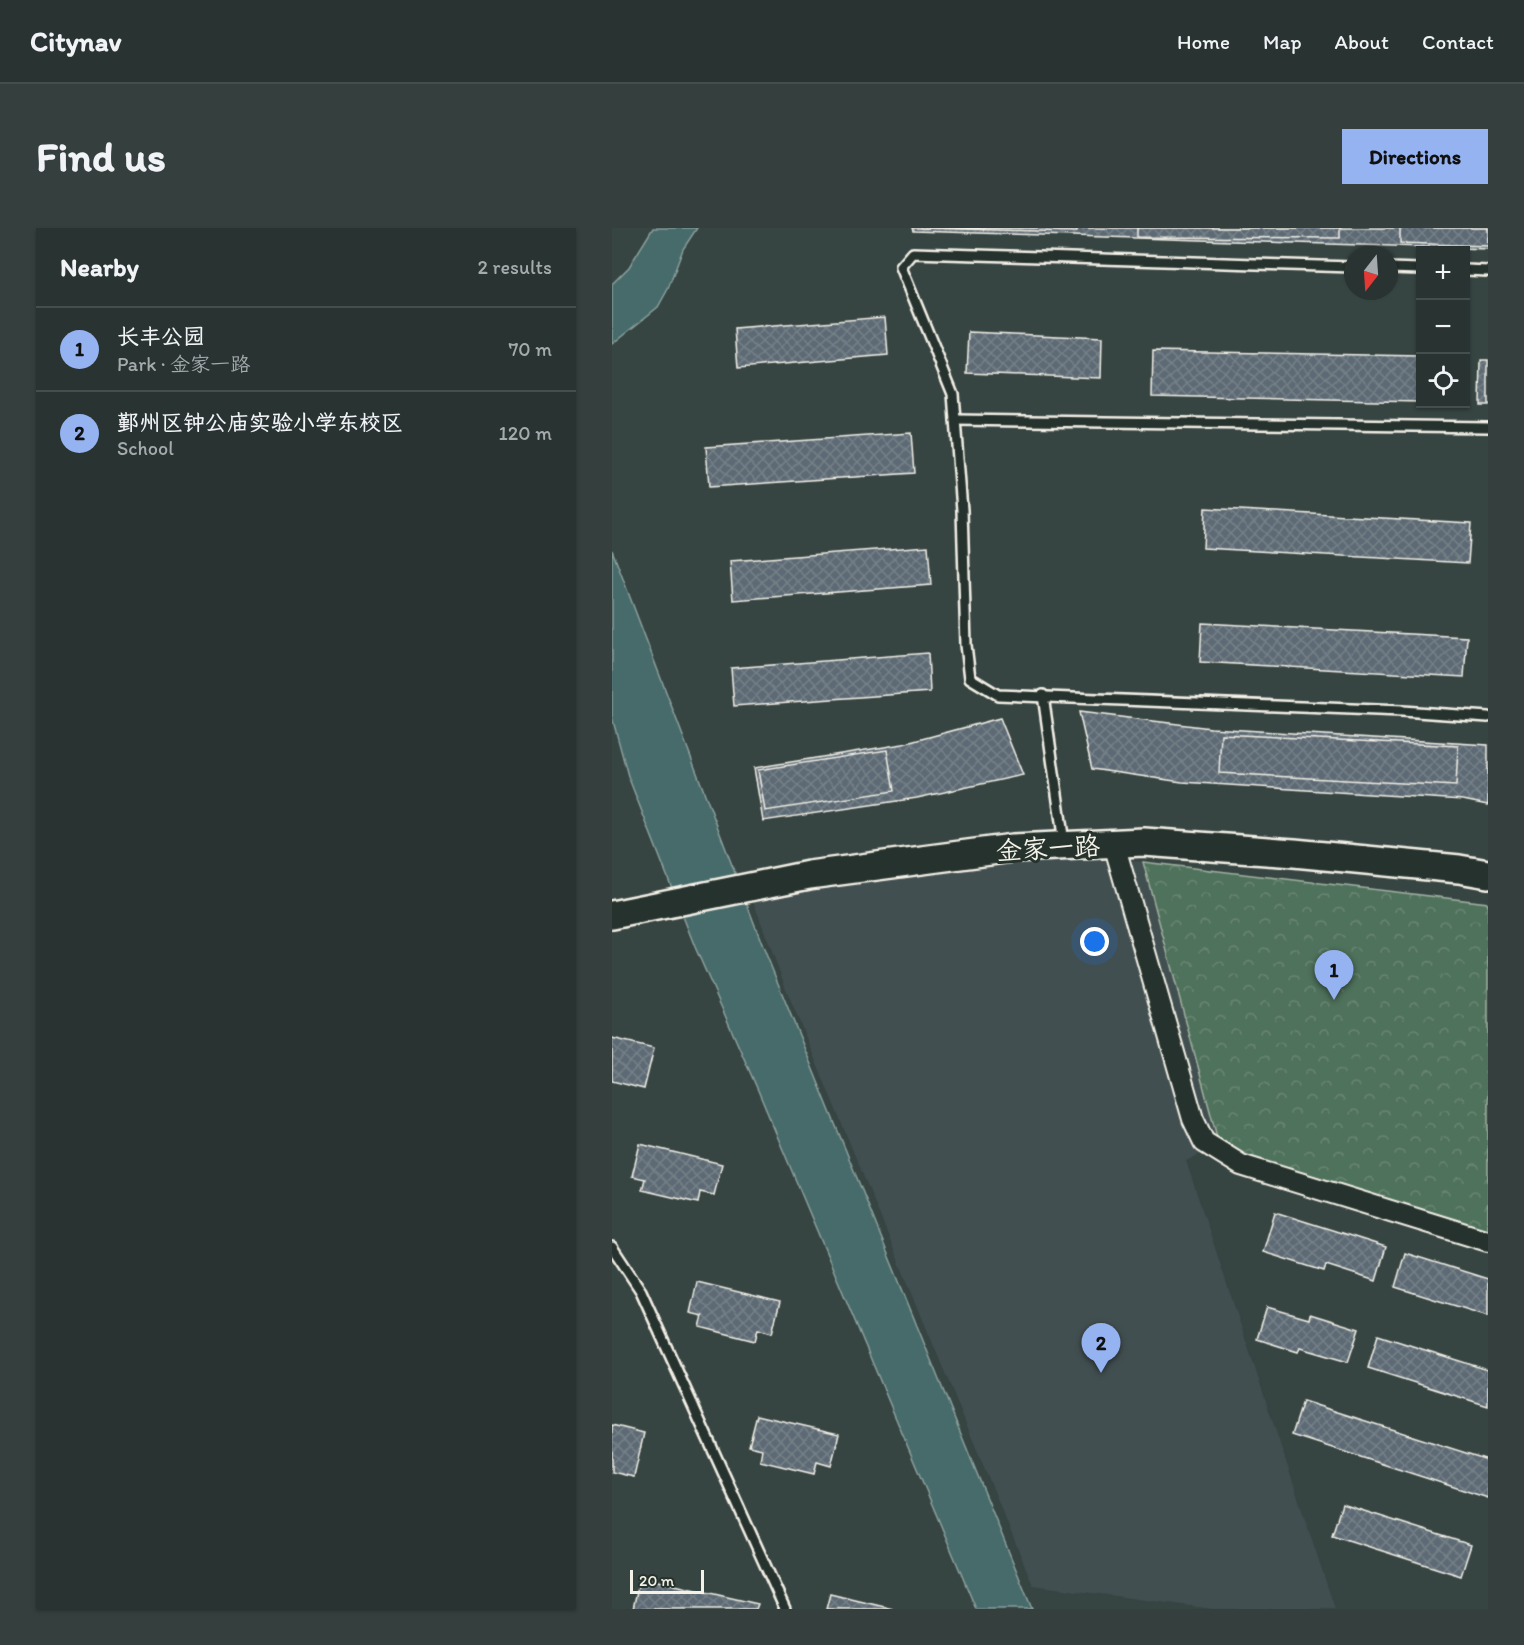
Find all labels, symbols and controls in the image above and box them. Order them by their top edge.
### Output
text: Citynav [30,24,121,58]
text: Home [1177,29,1230,54]
text: Map [1263,29,1302,54]
text: About [1335,29,1389,54]
text: Contact [1422,29,1494,54]
button: Directions [1342,129,1488,184]
text: Find us [36,131,166,182]
north arrow [1344,246,1398,300]
map controls [1416,246,1470,408]
button: + [1416,246,1470,300]
text: Nearby [60,251,139,283]
text: 2 results [478,255,552,279]
button: − [1416,300,1470,354]
text: 长丰公园 [117,323,205,350]
text: 1 [75,337,84,361]
text: 70 m [508,337,552,361]
text: Park · 金家一路 [117,352,250,376]
button: locate [1416,354,1470,408]
text: 鄞州区钟公庙实验小学东校区 [117,409,403,436]
text: 2 [74,421,85,445]
text: 120 m [499,421,552,445]
text: School [117,436,174,460]
street label: 金家一路 [995,829,1101,867]
your location [1080,927,1109,956]
pin: 1 [1314,950,1354,1000]
pin: 2 [1082,1324,1120,1373]
scale bar [630,1567,704,1594]
text: 20 m [639,1571,674,1590]

